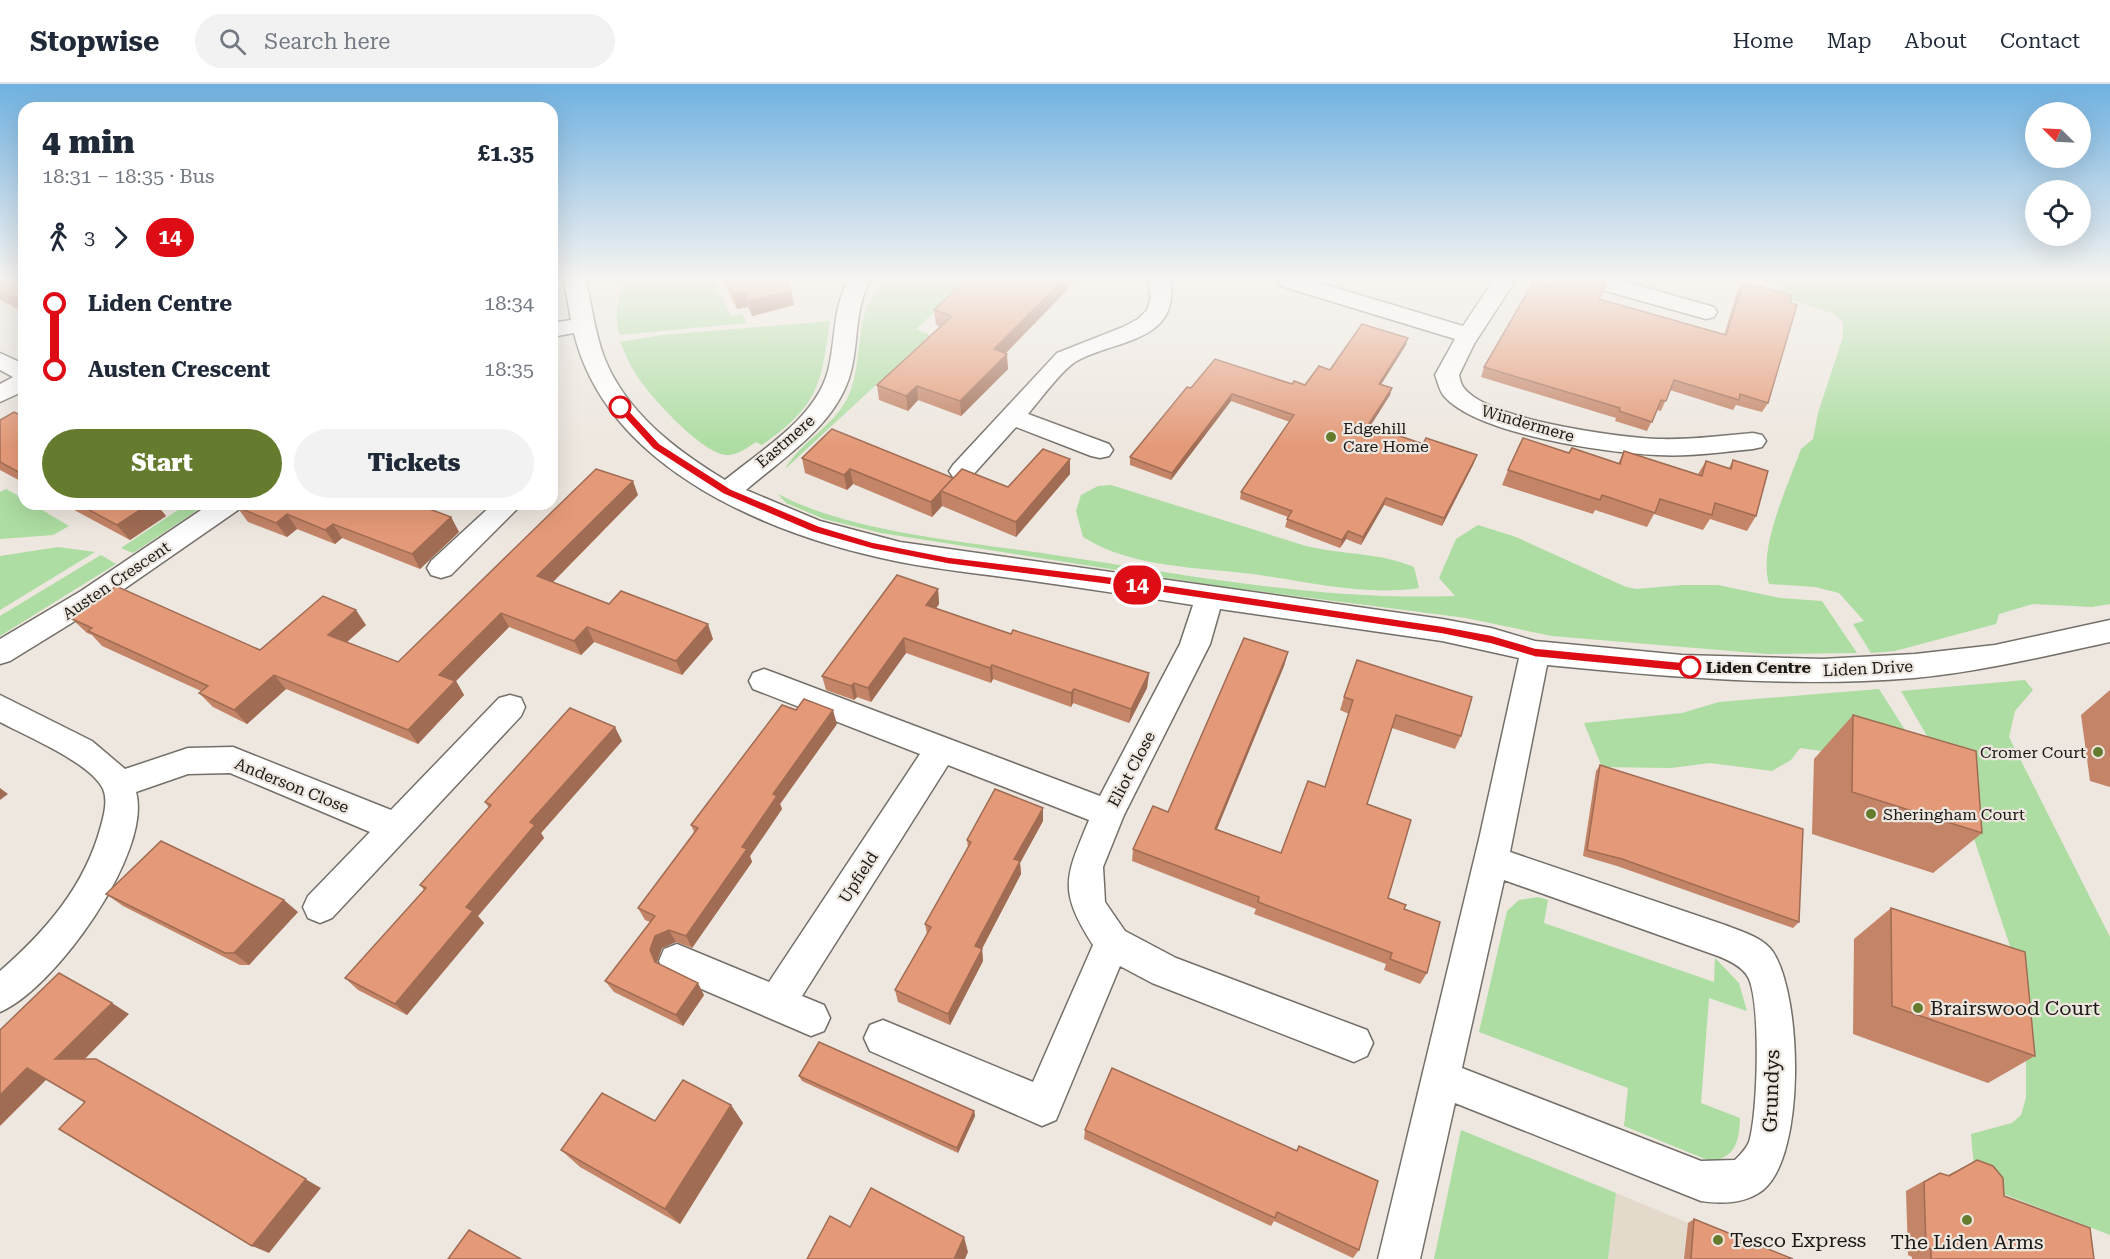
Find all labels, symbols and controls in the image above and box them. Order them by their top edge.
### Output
search box [195,14,615,68]
text: Stopwise [30,25,159,58]
icon: search [216,25,249,58]
text: Search here [264,29,390,54]
text: Home [1733,29,1794,53]
text: Map [1827,29,1872,53]
text: About [1905,29,1967,53]
text: Contact [2000,29,2080,53]
north arrow [2025,102,2091,168]
map controls [2025,102,2091,246]
text: 4 min [42,122,135,161]
text: £1.35 [478,141,534,166]
text: 18:31 – 18:35 · Bus [42,164,214,188]
button: locate [2025,180,2091,246]
icon: walk [42,221,75,254]
icon: forward [104,221,137,254]
text: 3 [84,225,95,249]
text: 14 [158,225,182,249]
text: Liden Centre [88,291,232,316]
text: 18:34 [484,291,534,315]
text: Austen Crescent [88,357,270,382]
text: 18:35 [484,357,534,381]
unlabelled marker [609,396,631,418]
street label: Windermere [1479,401,1577,446]
street label: Eastmere [752,411,819,472]
place label: Edgehill Care Home [1343,419,1429,456]
button: Start [42,429,282,498]
button: Tickets [294,429,534,498]
marker: Edgehill Care Home [1324,430,1338,444]
street label: Austen Crescent [59,537,174,623]
line badge: 14 [1110,566,1164,604]
text: 14 [1125,573,1149,597]
marker: Liden Centre [1679,656,1701,678]
street label: Liden Drive [1822,657,1914,680]
place label: Liden Centre [1706,658,1811,677]
street label: Eliot Close [1104,728,1159,810]
place label: Cromer Court [1980,743,2086,762]
marker: Cromer Court [2091,745,2105,759]
street label: Anderson Close [232,754,352,817]
place label: Sheringham Court [1883,805,2025,824]
marker: Sheringham Court [1864,807,1878,821]
street label: Upfield [835,848,882,907]
place label: Brairswood Court [1930,996,2101,1020]
marker: Brairswood Court [1911,1001,1925,1015]
street label: Grundys [1758,1049,1784,1133]
marker: The Liden Arms [1960,1213,1974,1227]
place label: Tesco Express [1730,1228,1866,1252]
place label: The Liden Arms [1891,1230,2043,1254]
marker: Tesco Express [1711,1233,1725,1247]

